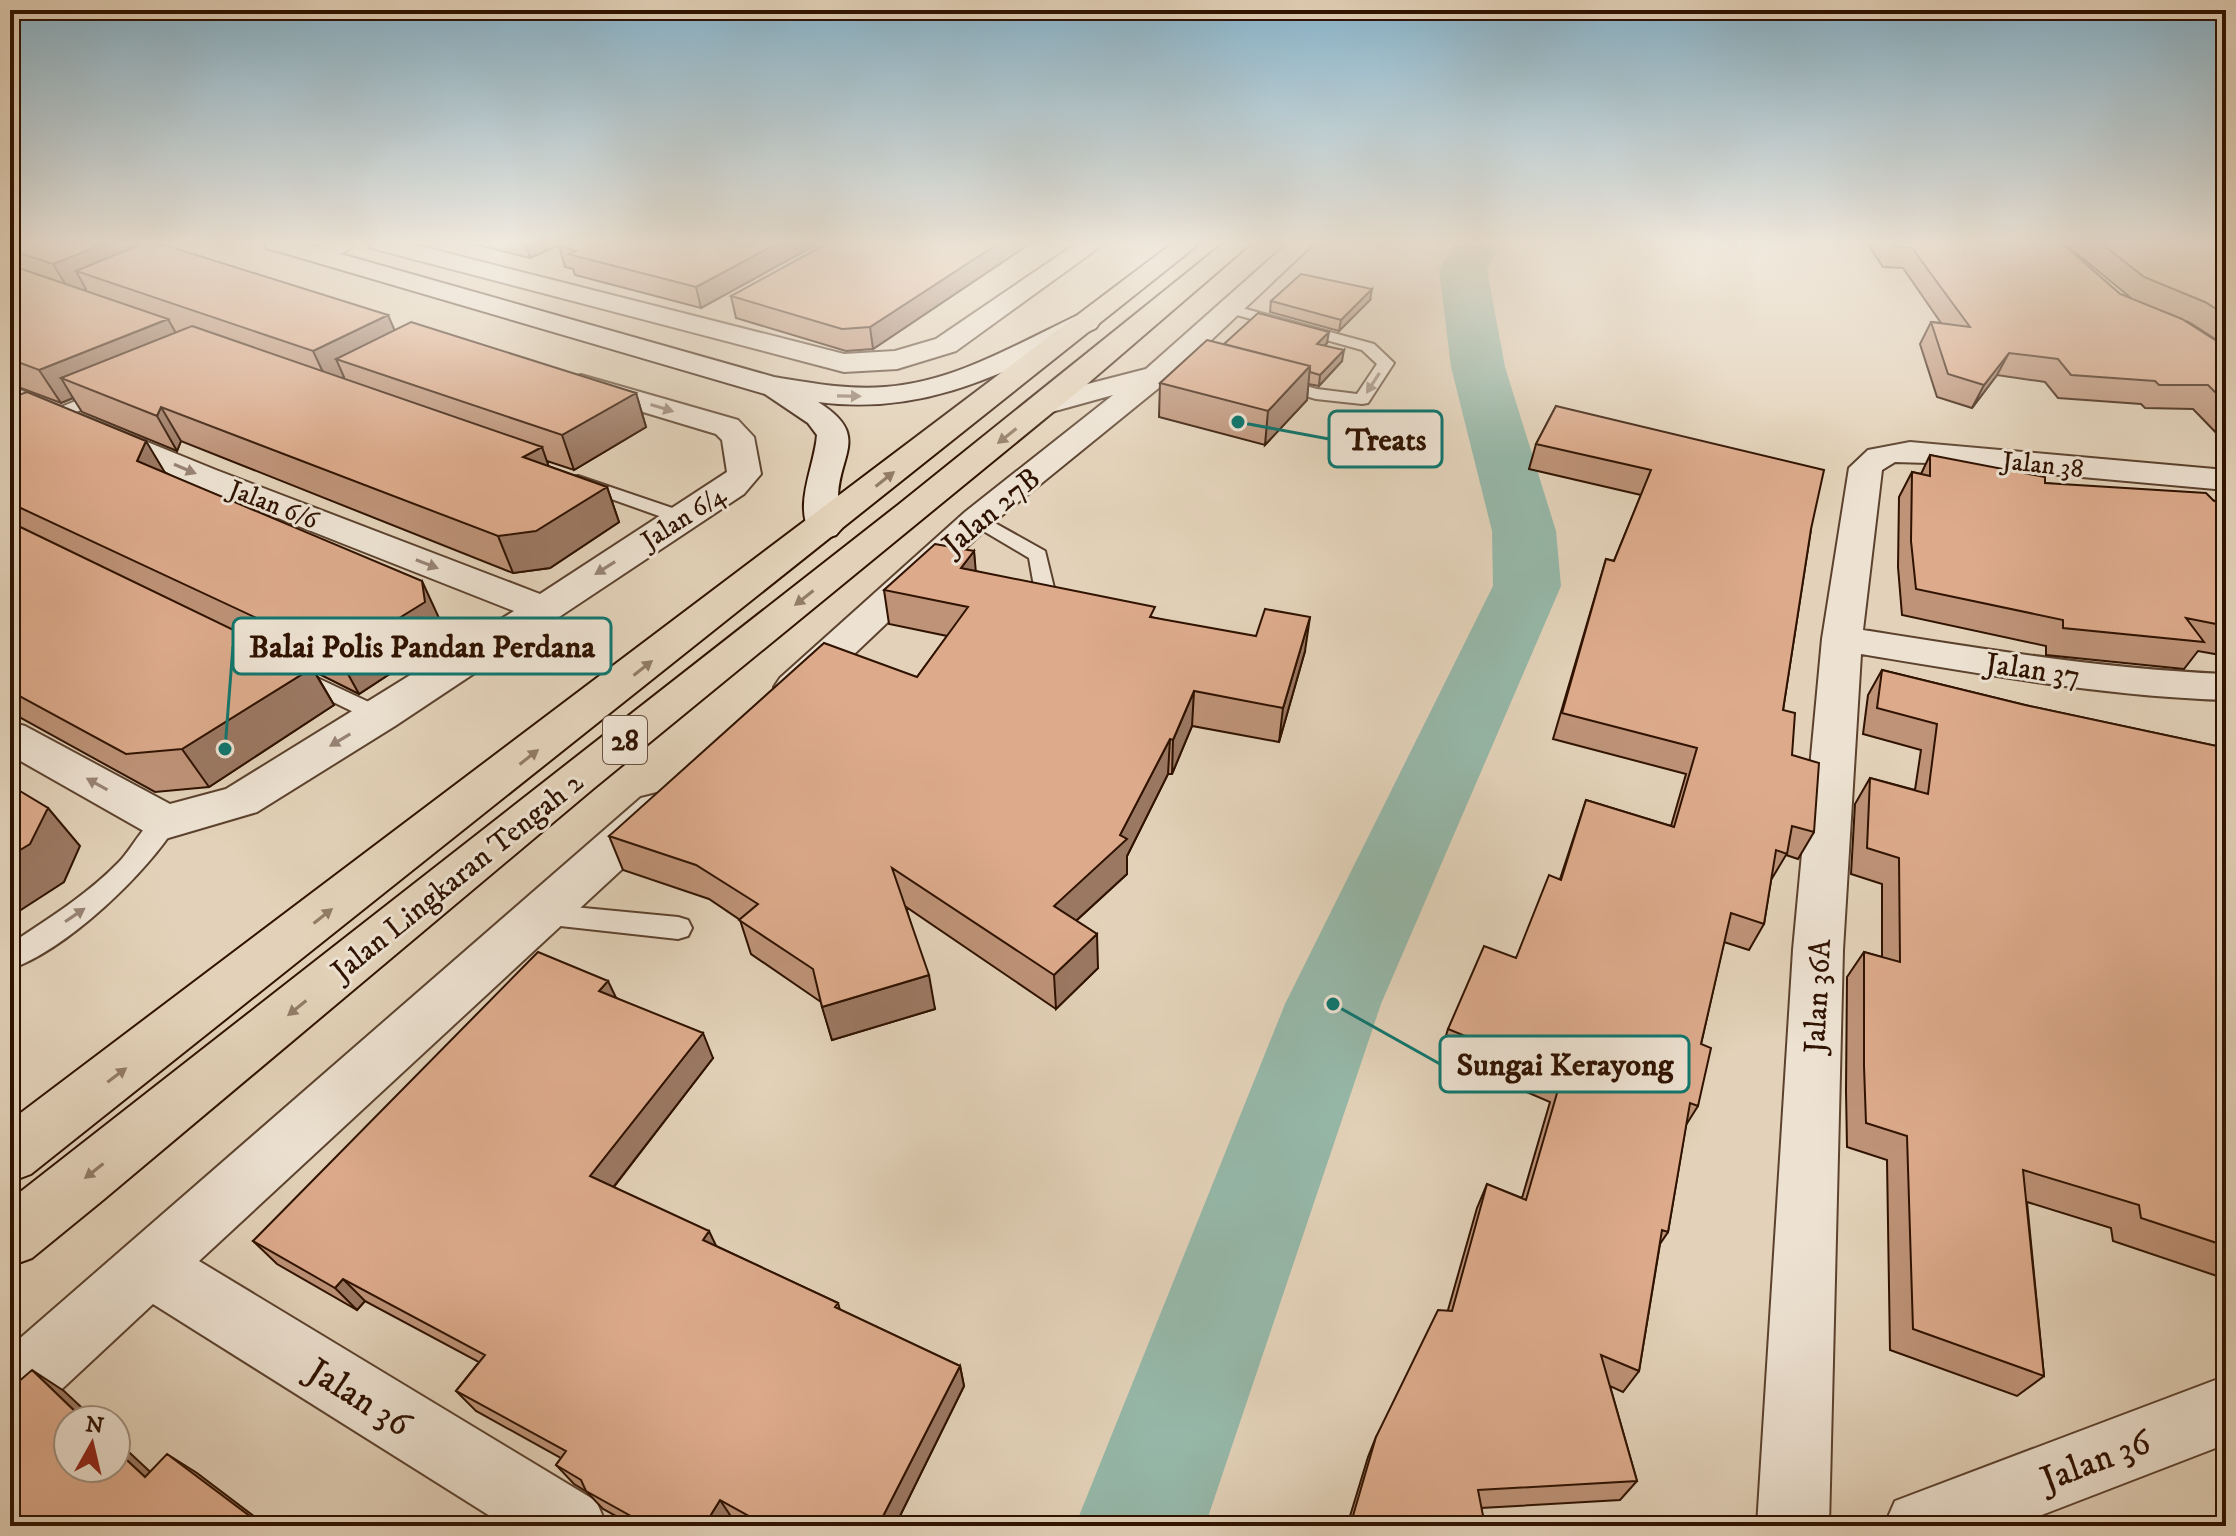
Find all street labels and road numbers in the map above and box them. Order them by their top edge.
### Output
street label: Jalan 38 [1999,445,2085,486]
street label: Jalan 27B [933,460,1049,566]
street label: Jalan 6/6 [222,473,324,538]
street label: Jalan 6/4 [634,478,733,559]
street label: Jalan 37 [1980,645,2082,695]
road number: 28 [603,716,647,764]
street label: Jalan Lingkaran Tengah 2 [322,764,592,992]
street label: Jalan 36A [1797,937,1840,1057]
street label: Jalan 36 [296,1347,420,1448]
street label: Jalan 36 [2032,1420,2158,1504]

